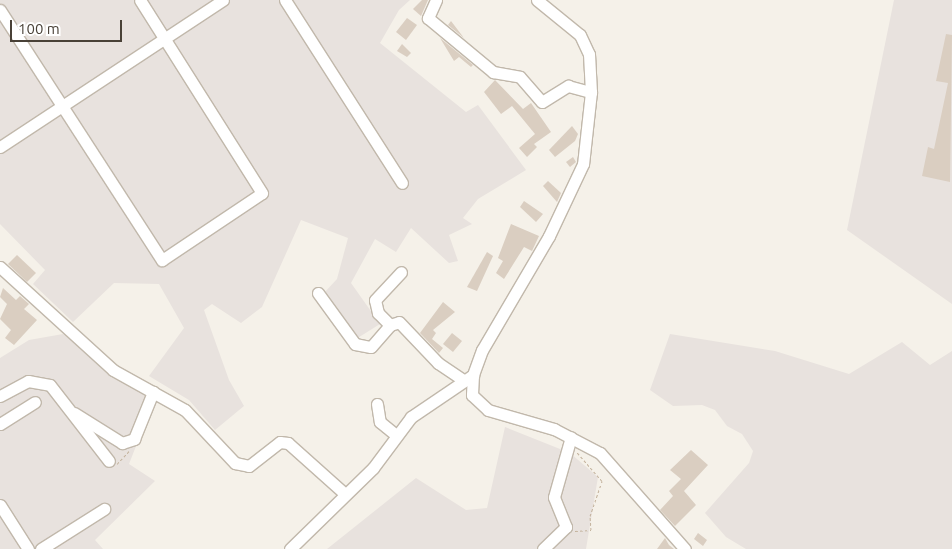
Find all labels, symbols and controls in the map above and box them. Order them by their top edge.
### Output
scale bar [12,10,125,42]
text: 100 m [18,20,60,37]

